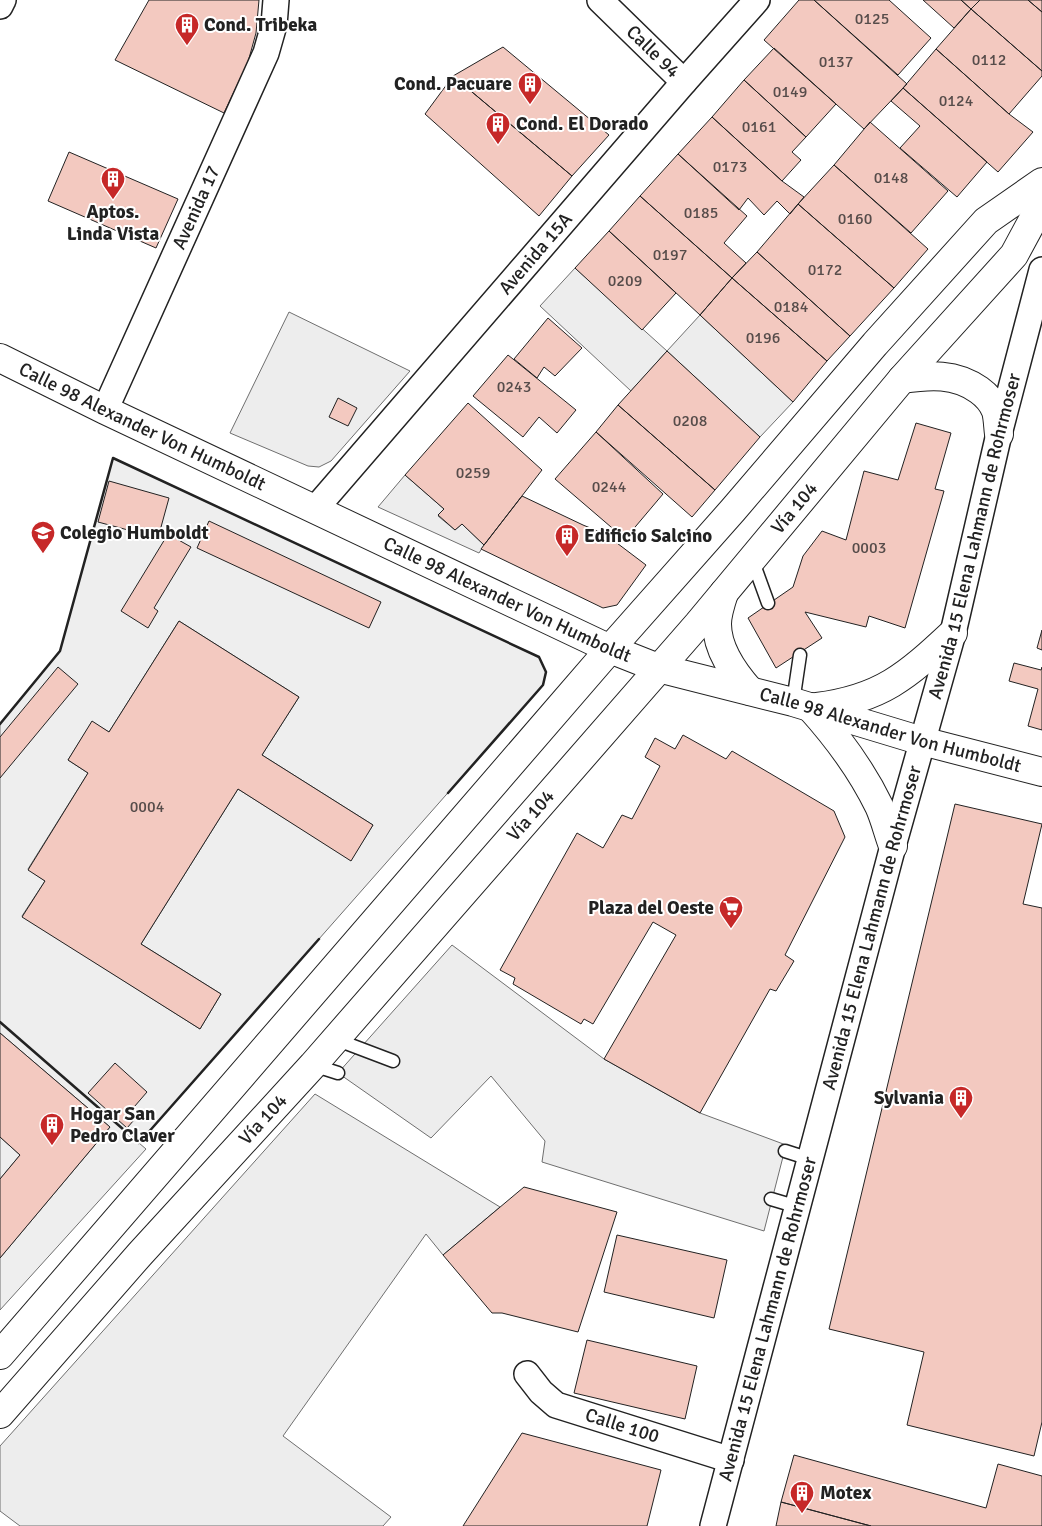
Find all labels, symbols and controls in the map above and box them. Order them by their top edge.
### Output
house number: 0125 [855,9,889,29]
building icon: Cond. Tribeka [174,12,200,46]
place label: Cond. Tribeka [204,13,318,37]
street label: Calle 94 [621,20,685,83]
house number: 0112 [972,50,1006,70]
house number: 0137 [819,52,853,72]
building icon: Cond. Pacuare [517,71,543,105]
place label: Cond. Pacuare [394,72,512,96]
house number: 0149 [773,82,807,102]
house number: 0124 [939,91,974,111]
building icon: Cond. El Dorado [485,111,511,145]
place label: Cond. El Dorado [516,112,649,136]
house number: 0161 [742,117,776,137]
house number: 0173 [713,157,747,177]
street label: Avenida 17 [167,162,226,253]
building icon: Aptos. Linda Vista [100,166,126,200]
house number: 0148 [874,168,908,188]
place label: Aptos. Linda Vista [67,200,159,246]
house number: 0185 [684,203,718,223]
street label: Avenida 15A [494,207,578,300]
house number: 0160 [838,209,872,229]
house number: 0197 [653,245,687,265]
house number: 0172 [808,260,842,280]
house number: 0209 [608,271,642,291]
house number: 0184 [774,297,809,317]
house number: 0196 [746,328,780,348]
street label: Calle 98 Alexander Von Humboldt [15,357,270,496]
street label: Avenida 15 Elena Lahmann de Rohrmoser [923,371,1026,702]
house number: 0243 [497,377,531,397]
house number: 0208 [673,411,707,431]
house number: 0259 [456,463,490,483]
house number: 0244 [592,477,627,497]
street label: Vía 104 [766,477,823,539]
school or university icon: Colegio Humboldt [30,520,56,554]
place label: Colegio Humboldt [60,521,209,545]
building icon: Edificio Salcino [554,523,580,557]
place label: Edificio Salcino [584,524,712,548]
street label: Calle 98 Alexander Von Humboldt [380,532,635,668]
house number: 0003 [852,538,886,558]
street label: Calle 98 Alexander Von Humboldt [757,682,1024,778]
street label: Avenida 15 Elena Lahmann de Rohrmoser [817,763,927,1093]
street label: Vía 104 [502,785,560,846]
house number: 0004 [130,797,165,817]
supermarket icon: Plaza del Oeste [718,895,744,929]
place label: Plaza del Oeste [588,896,714,920]
building icon: Sylvania [948,1085,974,1119]
place label: Sylvania [874,1086,944,1110]
street label: Vía 104 [234,1089,292,1150]
place label: Hogar San Pedro Claver [70,1102,175,1148]
building icon: Hogar San Pedro Claver [39,1112,65,1146]
street label: Avenida 15 Elena Lahmann de Rohrmoser [713,1154,822,1484]
street label: Calle 100 [582,1403,662,1449]
building icon: Motex [789,1480,815,1514]
place label: Motex [820,1481,872,1505]

